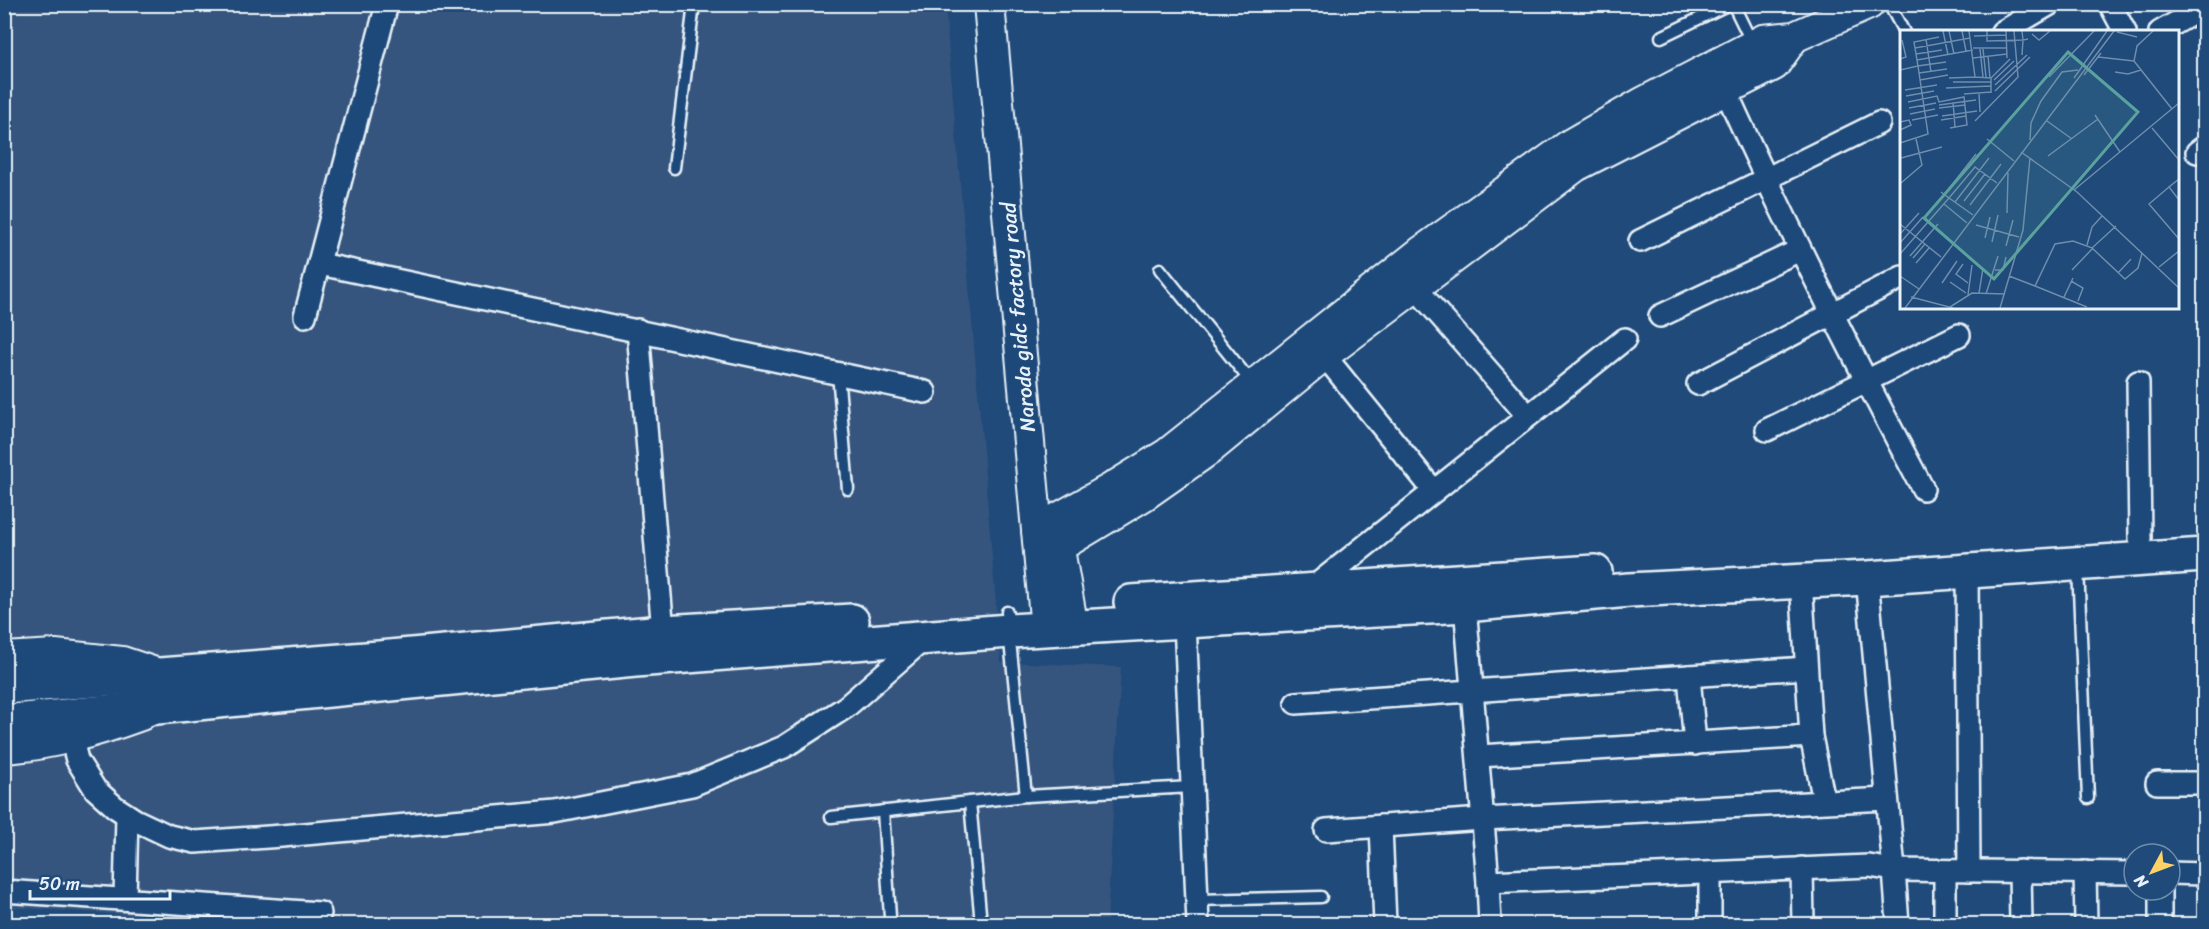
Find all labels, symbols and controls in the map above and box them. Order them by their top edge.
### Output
inset map [1900,30,2179,309]
street label: Naroda gidc factory road [989,199,1047,433]
north arrow [2122,842,2182,902]
scale bar [30,863,170,901]
text: N [2126,867,2156,896]
text: 50 m [39,868,80,900]

